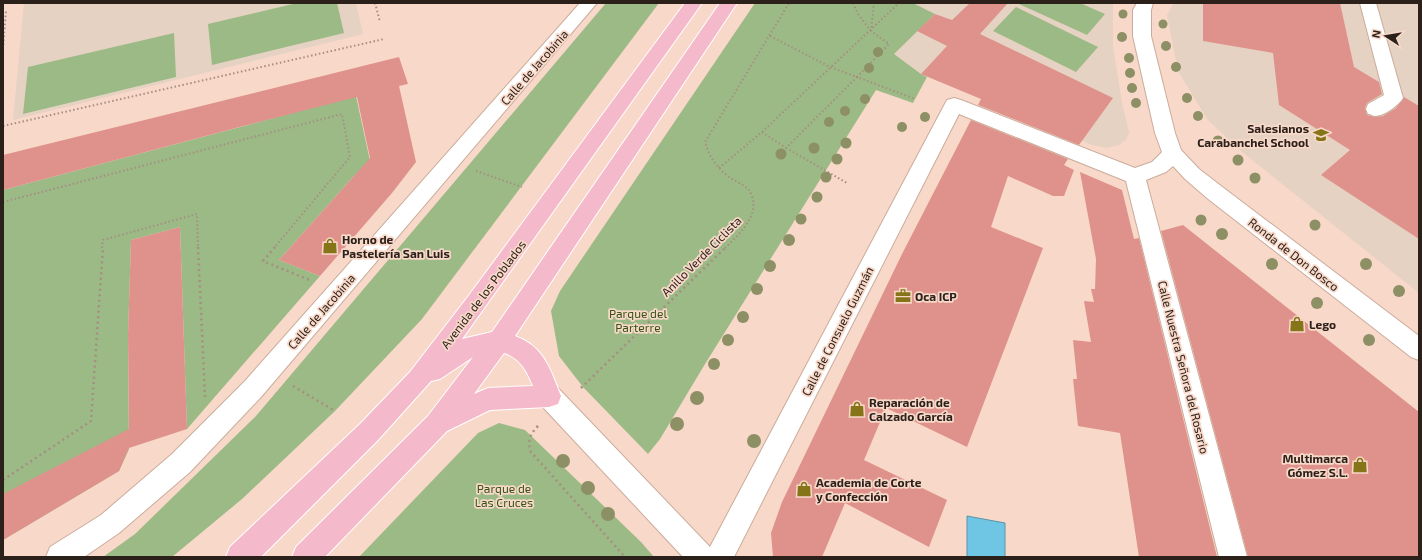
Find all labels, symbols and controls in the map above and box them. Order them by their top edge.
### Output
north arrow [1366,16,1406,56]
street label: Calle de Jacobinia [498,27,570,107]
text: N [1369,29,1383,39]
place label: Salesianos Carabanchel School [1197,121,1309,149]
school or university icon: Salesianos Carabanchel School [1312,126,1330,144]
street label: Anillo Verde Ciclista [658,213,744,299]
street label: Ronda de Don Bosco [1246,214,1342,294]
place label: Horno de Pastelería San Luis [342,232,450,260]
shop icon: Horno de Pastelería San Luis [321,237,339,255]
street label: Avenida de los Poblados [438,237,528,351]
street label: Calle de Consuelo Guzmán [798,264,876,398]
street label: Calle de Jacobinia [285,271,357,351]
street label: Calle Nuestra Señora del Rosario [1156,279,1212,455]
office icon: Oca ICP [894,287,912,305]
place label: Oca ICP [915,289,957,303]
park label: Parque del Parterre [609,306,667,334]
shop icon: Lego [1288,315,1306,333]
place label: Lego [1309,317,1336,331]
place label: Reparación de Calzado García [869,395,953,423]
shop icon: Reparación de Calzado García [848,400,866,418]
place label: Multimarca Gómez S.L. [1283,451,1348,479]
shop icon: Multimarca Gómez S.L. [1351,456,1369,474]
place label: Academia de Corte y Confección [816,475,922,504]
shop icon: Academia de Corte y Confección [795,480,813,498]
park label: Parque de Las Cruces [475,481,533,509]

